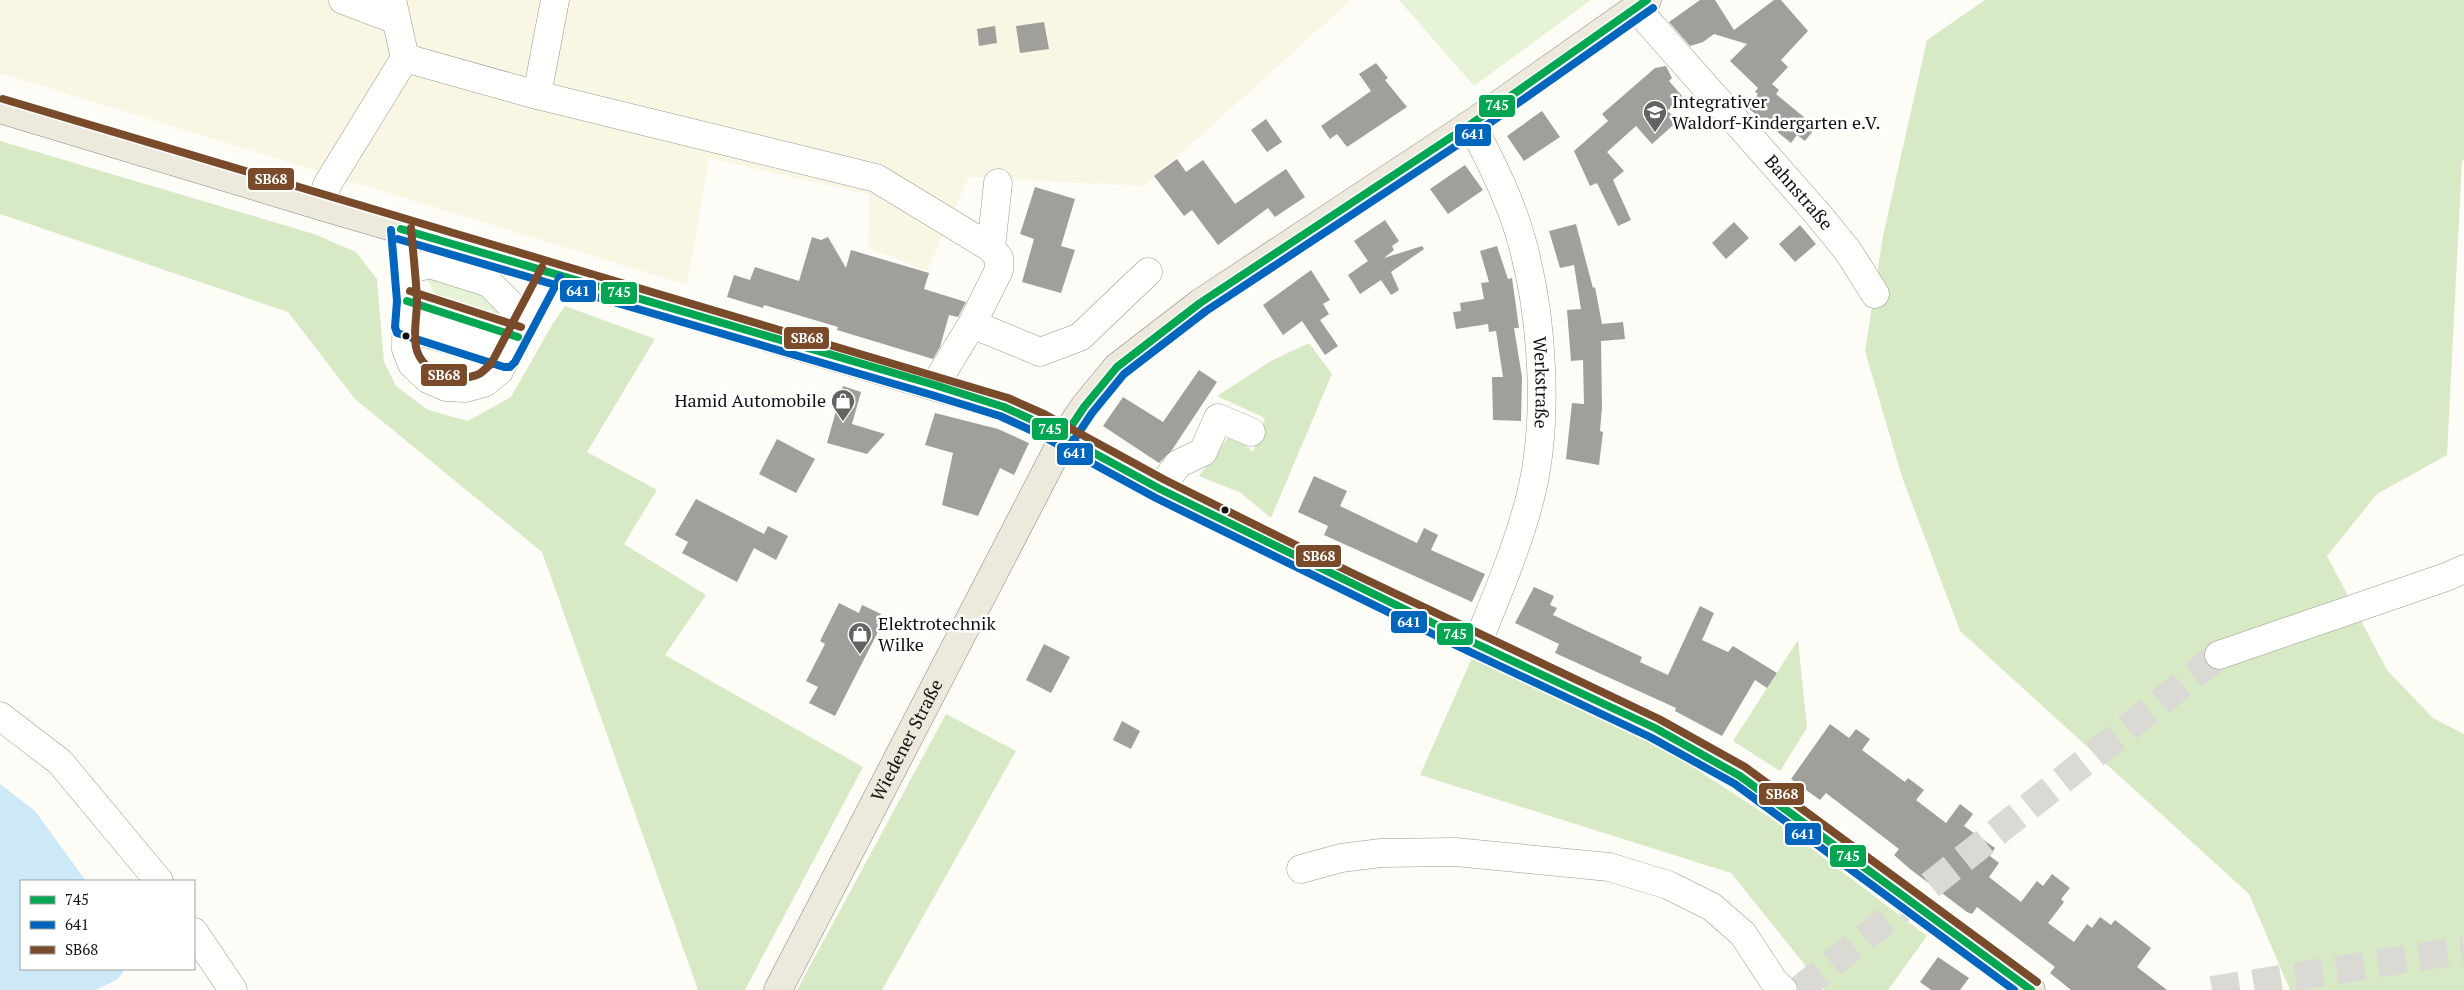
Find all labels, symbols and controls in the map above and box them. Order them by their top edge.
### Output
place label: Integrativer Waldorf-Kindergarten e.V. [1672,89,1881,134]
line badge: 745 [1478,94,1516,118]
text: 745 [1485,95,1509,114]
school or university icon: Integrativer Waldorf-Kindergarten e.V. [1642,99,1668,133]
line badge: 641 [1454,123,1492,147]
text: 641 [1461,124,1485,143]
street label: Bahnstraße [1760,149,1839,235]
line badge: SB68 [247,167,295,191]
text: SB68 [255,169,287,188]
line badge: 641 [559,279,597,303]
text: 641 [566,281,590,300]
line badge: 745 [600,281,638,305]
text: 745 [607,282,631,301]
line badge: SB68 [783,326,830,350]
text: SB68 [791,328,823,347]
unlabelled marker [401,331,411,341]
street label: Werkstraße [1528,335,1555,429]
line badge: SB68 [420,363,468,387]
text: SB68 [428,365,460,384]
place label: Hamid Automobile [674,388,826,412]
shop icon: Hamid Automobile [830,388,856,422]
line badge: 745 [1031,417,1069,441]
text: 745 [1038,419,1062,438]
line badge: 641 [1056,442,1094,466]
text: 641 [1063,443,1087,462]
unlabelled marker [1220,505,1230,515]
line badge: SB68 [1295,544,1342,568]
text: SB68 [1303,546,1335,565]
line badge: 641 [1390,610,1428,634]
place label: Elektrotechnik Wilke [878,611,996,656]
text: 641 [1397,612,1421,631]
shop icon: Elektrotechnik Wilke [847,621,873,655]
line badge: 745 [1436,622,1474,646]
text: 745 [1443,624,1467,643]
street label: Wiedener Straße [865,675,948,805]
line badge: SB68 [1758,782,1805,806]
text: SB68 [1766,784,1798,803]
line badge: 641 [1784,822,1822,846]
text: 641 [1791,824,1815,843]
line badge: 745 [1829,844,1867,868]
text: 745 [1836,846,1860,865]
legend [20,880,195,970]
text: 745 [65,889,89,909]
text: 641 [65,914,89,934]
text: SB68 [65,939,98,959]

